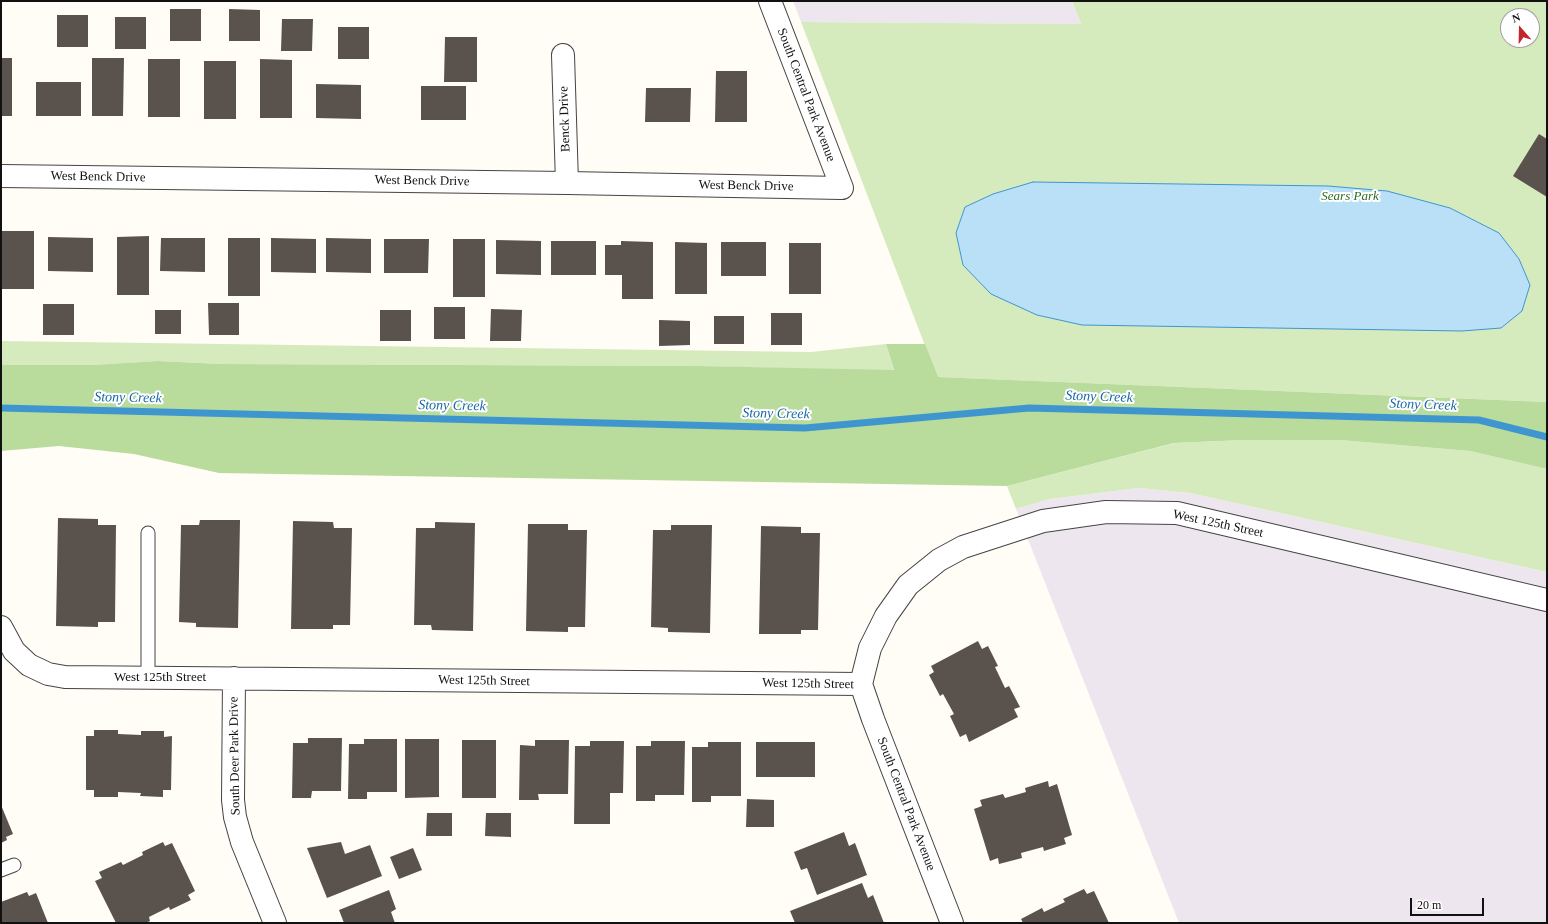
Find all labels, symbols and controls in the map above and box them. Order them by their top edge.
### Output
north arrow [1500,8,1540,48]
text: N [1510,11,1522,25]
street label: South Central Park Avenue [773,26,839,164]
street label: Benck Drive [556,86,574,152]
street label: West Benck Drive [50,168,146,186]
street label: West Benck Drive [374,172,470,190]
street label: West Benck Drive [698,177,794,195]
park label: Sears Park [1321,189,1379,205]
water label: Stony Creek [1065,387,1133,407]
water label: Stony Creek [94,389,162,407]
water label: Stony Creek [1389,395,1457,415]
water label: Stony Creek [418,397,486,415]
water label: Stony Creek [742,405,810,423]
street label: West 125th Street [1171,507,1265,541]
street label: West 125th Street [114,670,206,686]
street label: West 125th Street [438,672,530,690]
street label: West 125th Street [762,675,854,693]
street label: South Deer Park Drive [226,696,244,816]
street label: South Central Park Avenue [873,735,939,873]
scale bar [1412,890,1486,916]
text: 20 m [1417,898,1441,912]

